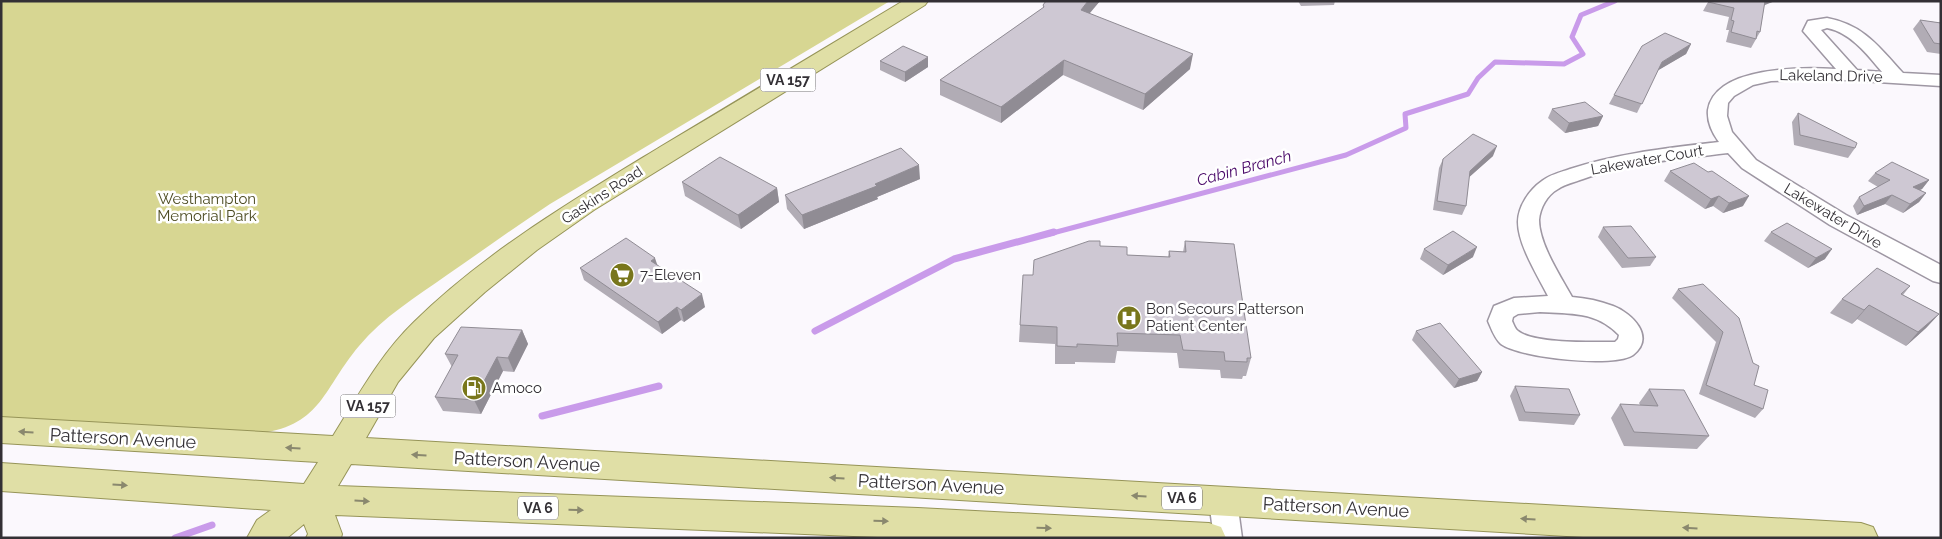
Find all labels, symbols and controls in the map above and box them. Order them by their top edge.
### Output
street label: Lakeland Drive [1779,66,1883,86]
road number: VA 157 [760,68,816,92]
street label: Lakewater Court [1589,141,1705,179]
water label: Cabin Branch [1195,146,1293,190]
street label: Gaskins Road [558,162,646,228]
street label: Lakewater Drive [1781,180,1886,253]
park label: Westhampton Memorial Park [157,190,257,225]
supermarket icon: 7-Eleven [609,262,635,288]
place label: 7-Eleven [640,266,701,284]
place label: Bon Secours Patterson Patient Center [1146,300,1304,335]
hospital icon: Bon Secours Patterson Patient Center [1116,305,1142,331]
fuel station icon: Amoco [461,375,487,401]
place label: Amoco [492,379,542,397]
road number: VA 157 [340,394,396,418]
street label: Patterson Avenue [49,424,197,452]
one-way arrow [17,427,33,435]
one-way arrow [284,443,300,451]
street label: Patterson Avenue [453,447,601,475]
one-way arrow [411,450,427,458]
street label: Patterson Avenue [857,470,1005,498]
one-way arrow [828,474,844,482]
one-way arrow [112,481,128,489]
road number: VA 6 [1162,486,1202,509]
one-way arrow [1130,491,1146,499]
street label: Patterson Avenue [1262,493,1410,521]
road number: VA 6 [518,496,558,520]
one-way arrow [354,498,370,506]
one-way arrow [569,506,585,514]
one-way arrow [1520,514,1536,522]
one-way arrow [874,518,890,526]
one-way arrow [1682,523,1698,531]
one-way arrow [1036,525,1052,533]

